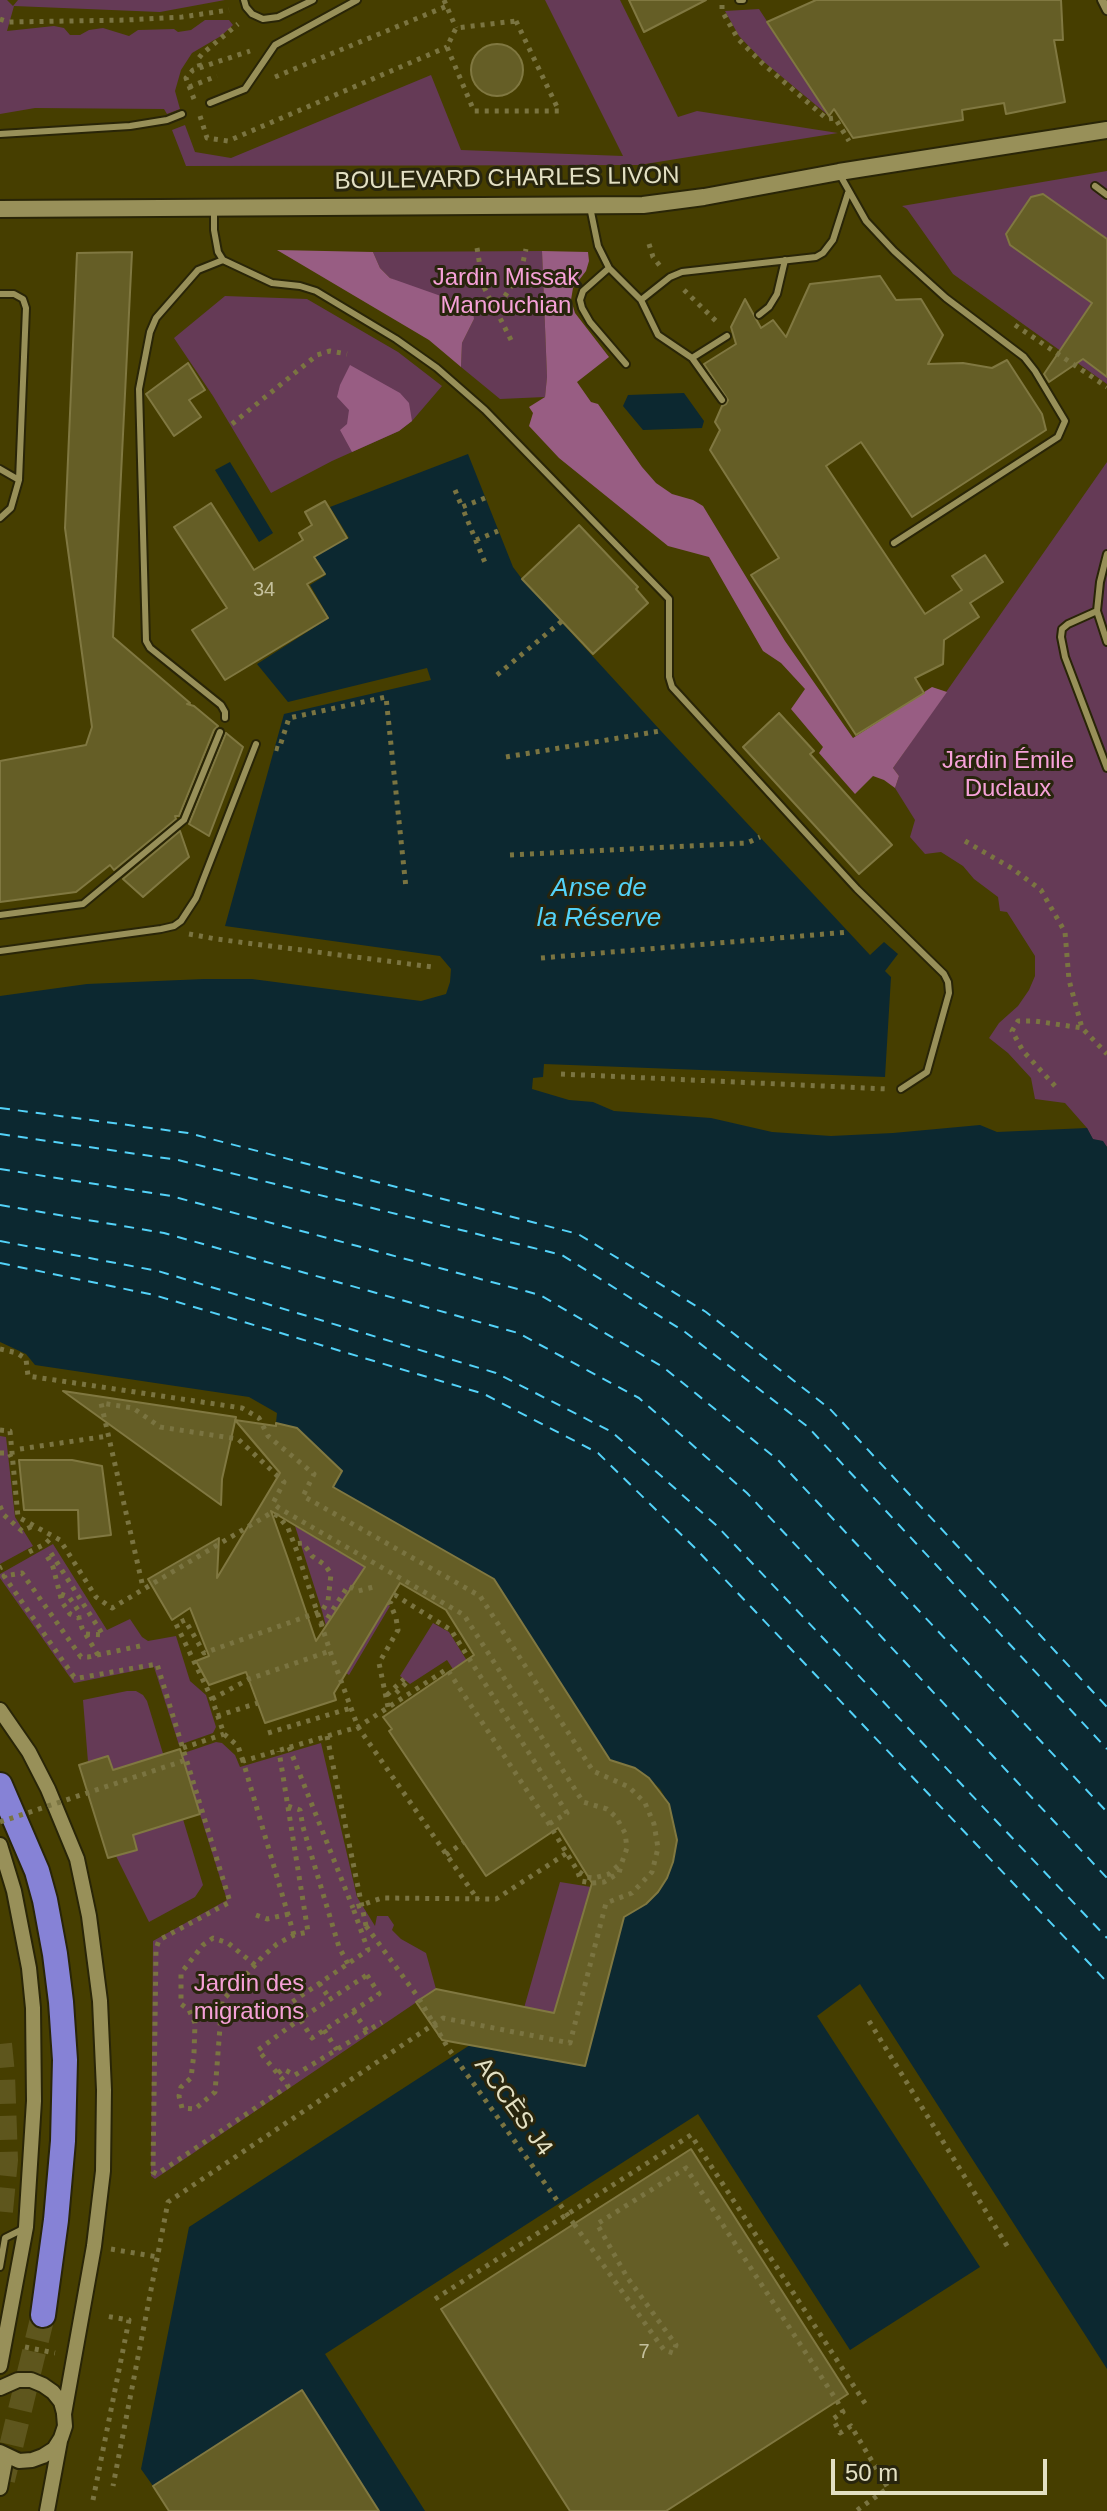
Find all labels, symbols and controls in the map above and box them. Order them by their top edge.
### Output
street label: BOULEVARD CHARLES LIVON [334,162,680,196]
park label: Jardin Missak Manouchian [433,264,579,320]
house number: 34 [253,578,275,602]
park label: Jardin Émile Duclaux [942,747,1074,803]
water label: Anse de la Réserve [537,873,661,934]
park label: Jardin des migrations [194,1970,304,2026]
street label: ACCÈS J4 [468,2052,558,2162]
house number: 7 [638,2340,650,2364]
scale bar [835,2443,1051,2493]
text: 50 m [845,2459,898,2486]

